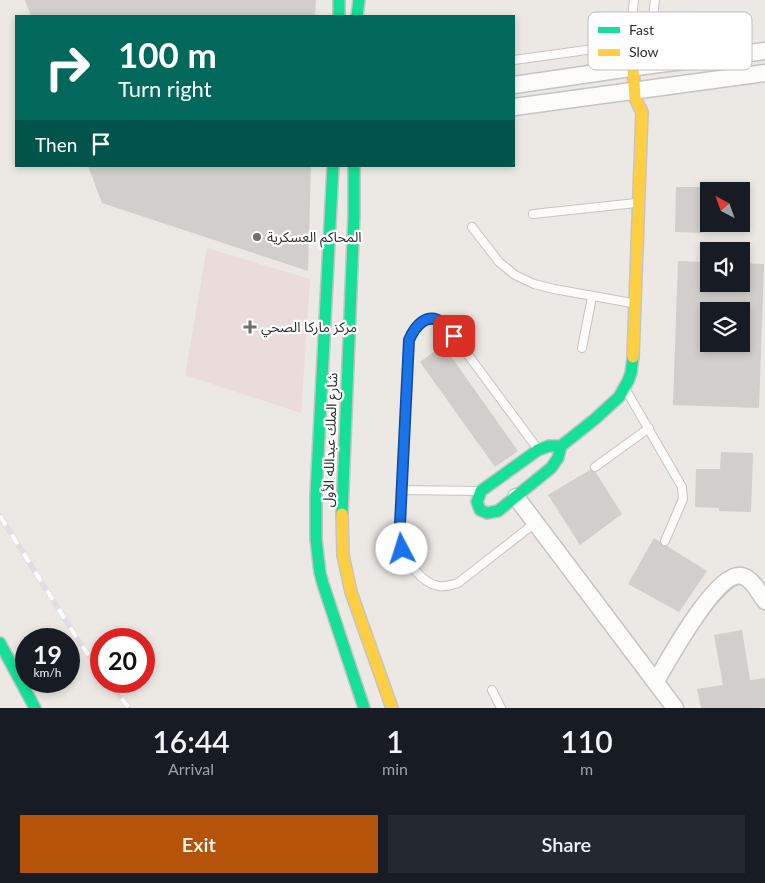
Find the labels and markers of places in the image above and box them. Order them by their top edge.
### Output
place label: المحاكم العسكرية [267,228,362,248]
marker: المحاكم العسكرية [251,231,263,243]
pin [433,315,475,357]
place label: مركز ماركا الصحي [261,318,357,338]
marker: مركز ماركا الصحي [243,320,257,334]

